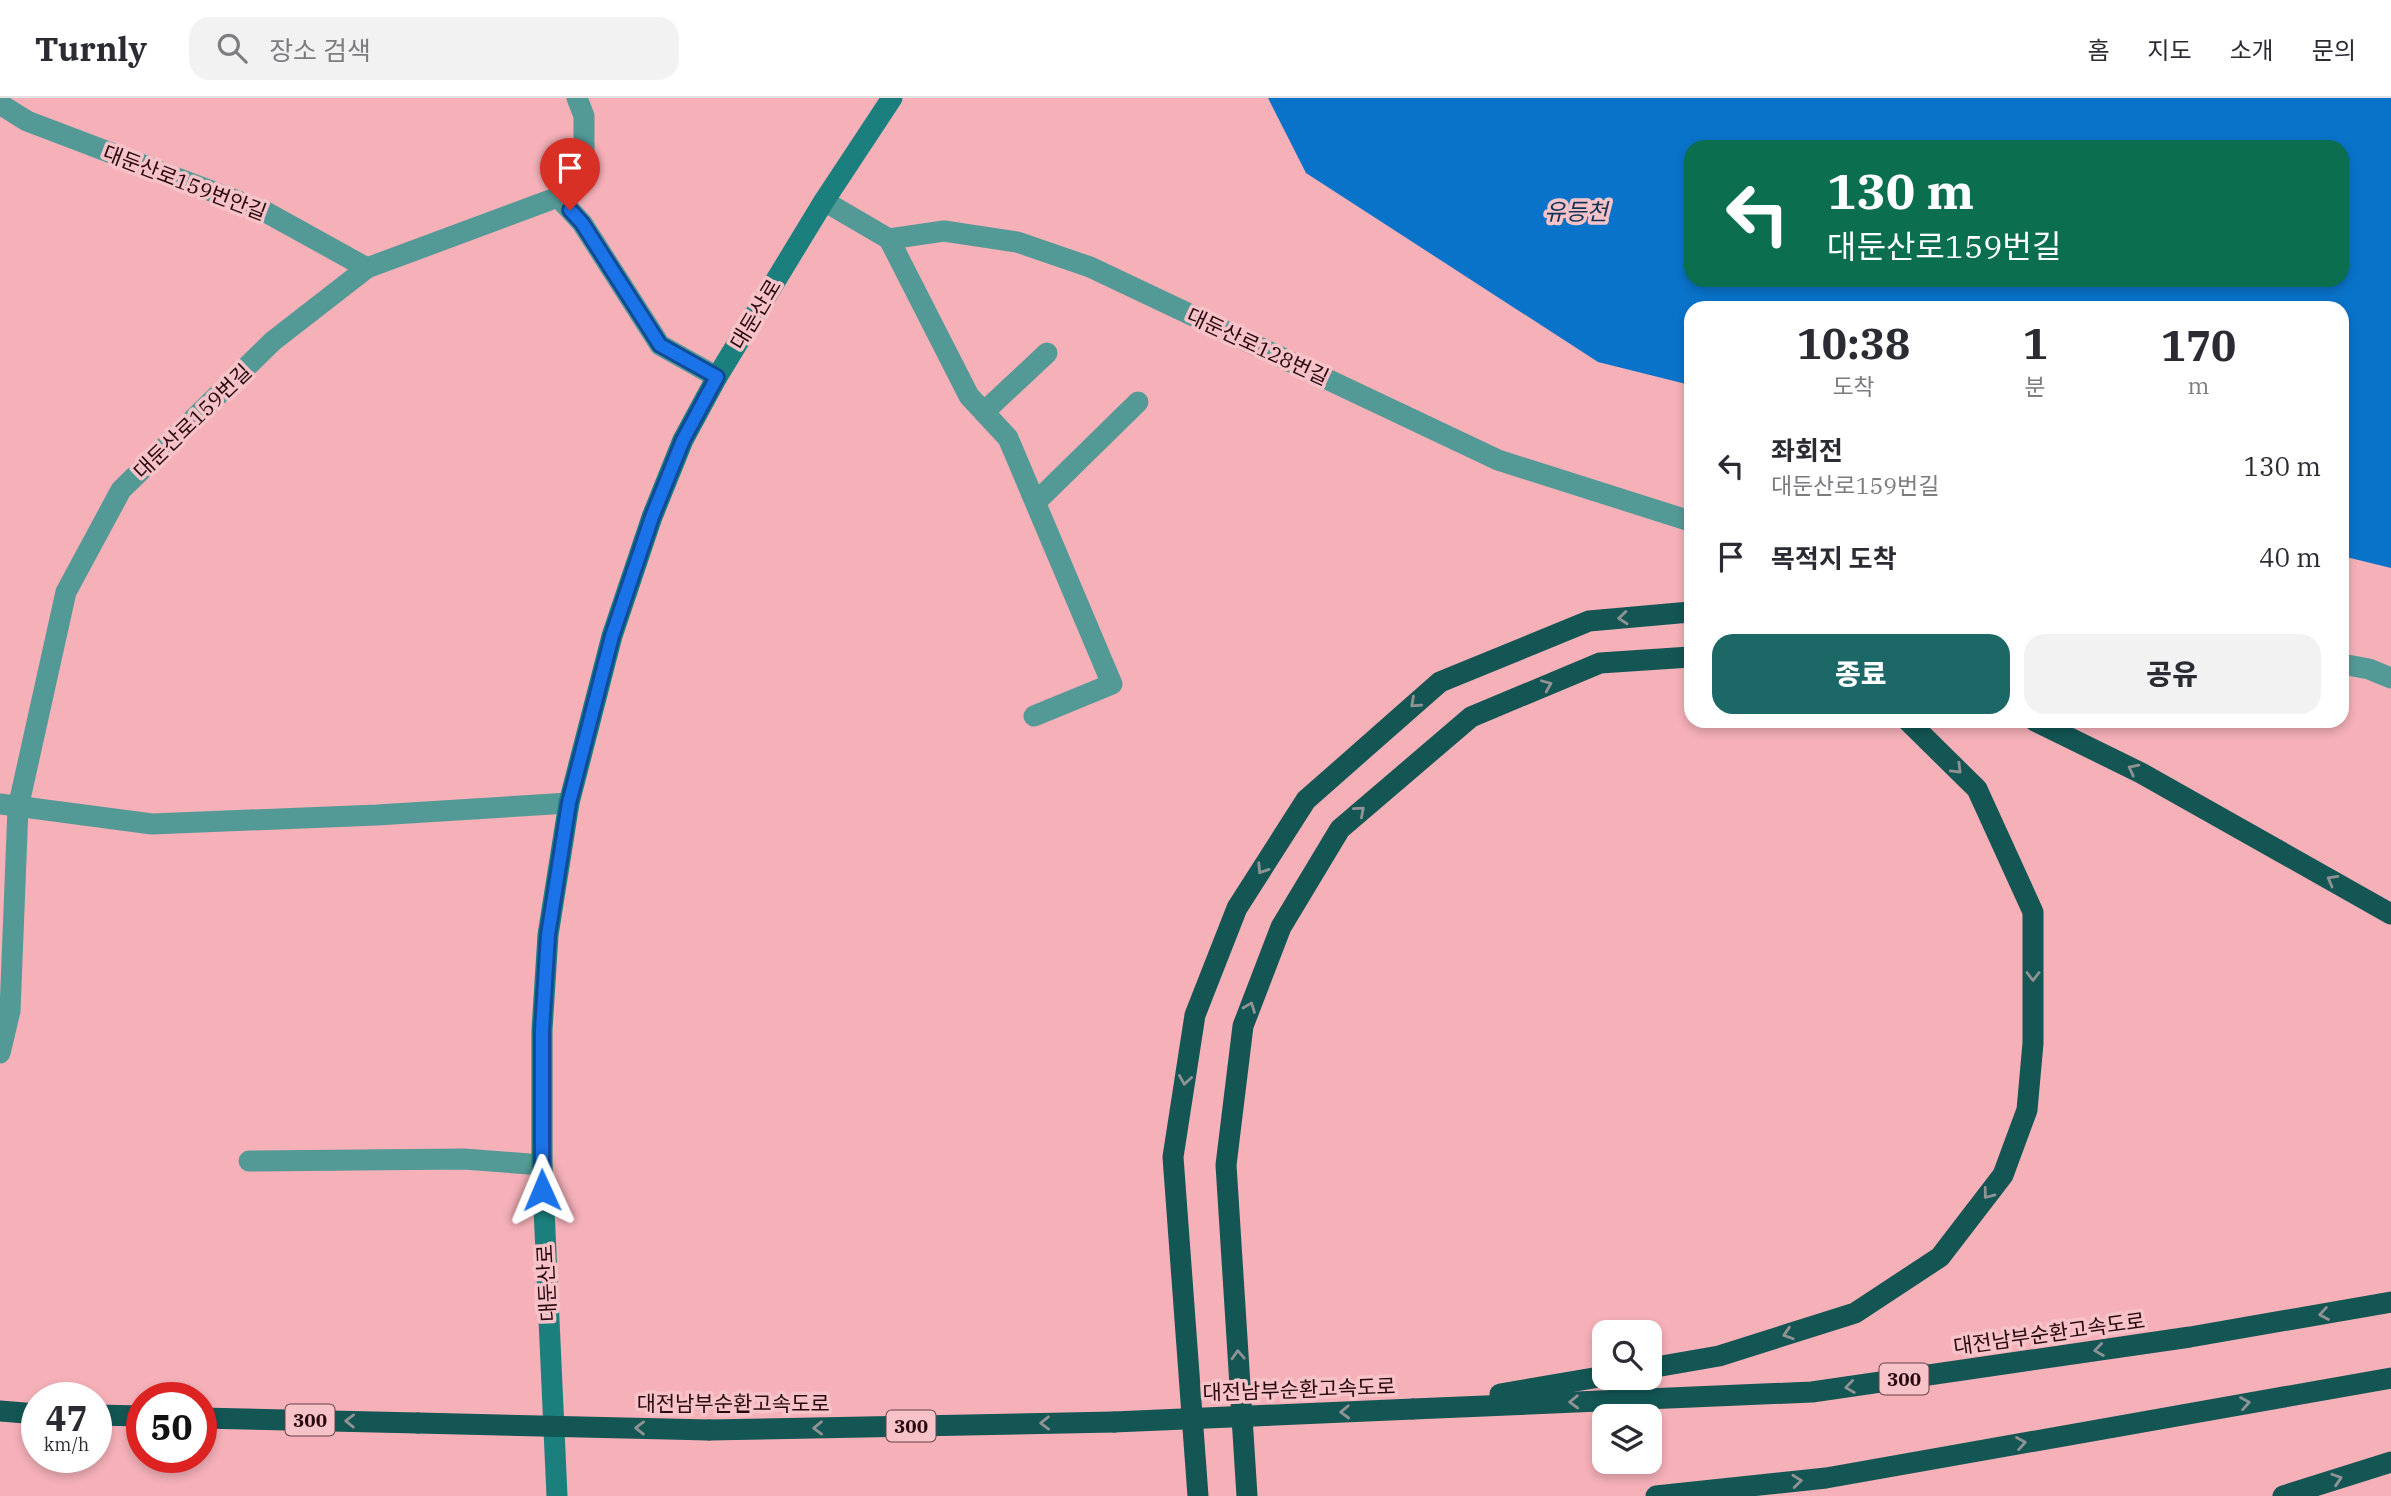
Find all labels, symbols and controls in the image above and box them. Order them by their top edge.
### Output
search box [189,17,679,80]
text: Turnly [35,27,147,70]
icon: search [213,29,251,67]
text: 장소 검색 [269,33,371,67]
text: 홈 [2087,34,2109,66]
text: 지도 [2147,34,2192,66]
text: 소개 [2230,34,2274,66]
text: 문의 [2312,34,2356,66]
street label: 대둔산로159번안길 [99,138,271,226]
pin [540,138,600,210]
icon: arrive [551,149,589,187]
text: 130 m [1827,159,1974,222]
icon: left [1712,168,1803,259]
water label: 유등천 [1544,196,1611,226]
text: 대둔산로159번길 [1827,225,2061,267]
street label: 대둔산로 [723,274,787,354]
street label: 대둔산로128번길 [1182,301,1334,391]
text: 10:38 [1797,316,1910,371]
text: 1 [2023,316,2048,371]
text: 170 [2161,318,2236,373]
street label: 대둔산로159번길 [127,358,257,484]
text: m [2188,370,2209,400]
text: 도착 [1832,371,1875,401]
text: 분 [2025,371,2046,401]
text: 좌회전 [1771,433,1843,467]
icon: left [1712,447,1750,485]
text: 130 m [2243,449,2321,483]
text: 대둔산로159번길 [1771,470,1939,500]
icon: arrive [1712,538,1750,576]
text: 40 m [2259,540,2321,574]
text: 목적지 도착 [1771,541,1897,575]
one-way arrow [1617,610,1628,625]
button: 종료 [1712,634,2010,714]
button: 공유 [2024,634,2321,714]
one-way arrow [1539,679,1552,693]
one-way arrow [1410,695,1423,707]
one-way arrow [1949,761,1961,773]
one-way arrow [2128,764,2140,778]
one-way arrow [1352,807,1365,819]
one-way arrow [1257,861,1270,874]
one-way arrow [2326,875,2339,888]
one-way arrow [2025,971,2041,981]
one-way arrow [1242,1002,1256,1014]
one-way arrow [1178,1074,1193,1086]
position arrow [505,1153,579,1227]
one-way arrow [1984,1186,1997,1199]
street label: 대둔산로 [530,1244,562,1322]
street label: 대전남부순환고속도로 [1951,1306,2147,1360]
one-way arrow [2318,1306,2330,1321]
map controls [1592,1320,1662,1474]
button: search [1592,1320,1662,1390]
one-way arrow [1782,1326,1794,1340]
one-way arrow [2093,1343,2105,1358]
one-way arrow [1231,1349,1246,1360]
road number: 300 [1880,1364,1928,1394]
street label: 대전남부순환고속도로 [1202,1372,1396,1406]
one-way arrow [1844,1379,1856,1394]
speed limit sign: 50 [126,1382,217,1473]
street label: 대전남부순환고속도로 [636,1389,830,1417]
text: 47 [45,1395,88,1441]
one-way arrow [1568,1395,1579,1410]
one-way arrow [2239,1396,2251,1411]
road number: 300 [286,1404,334,1436]
one-way arrow [1339,1404,1350,1419]
button: layers [1592,1404,1662,1474]
road number: 300 [886,1410,936,1442]
one-way arrow [344,1414,355,1429]
one-way arrow [1040,1415,1050,1431]
one-way arrow [812,1420,823,1436]
one-way arrow [635,1421,646,1436]
text: km/h [44,1433,89,1456]
one-way arrow [2015,1436,2027,1451]
one-way arrow [2331,1472,2343,1487]
one-way arrow [1791,1474,1802,1489]

